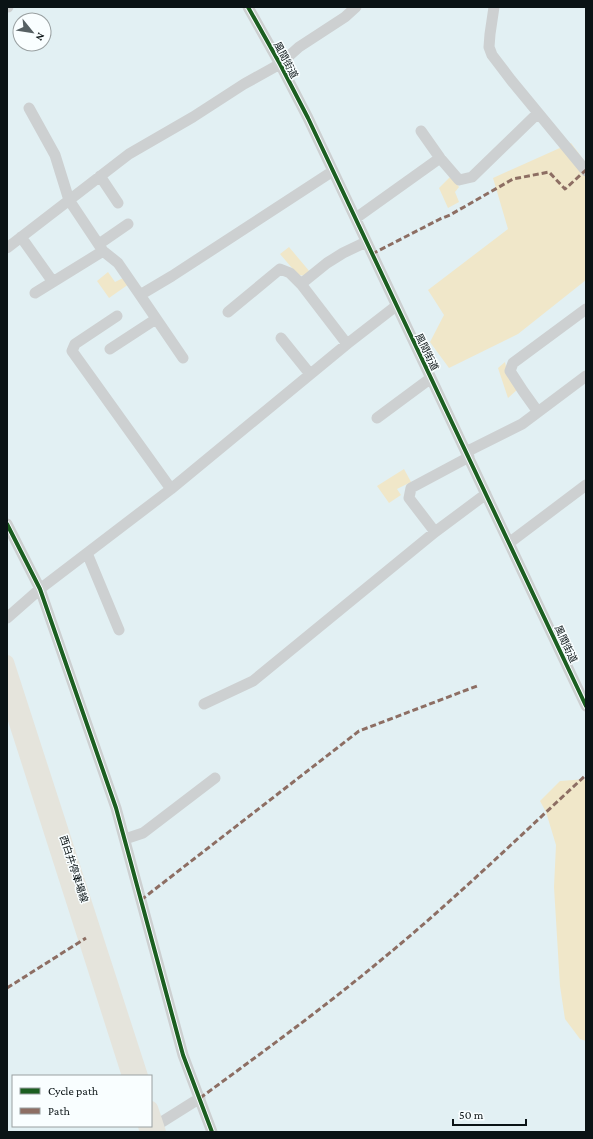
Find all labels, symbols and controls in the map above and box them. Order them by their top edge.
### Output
north arrow [12,12,52,52]
text: N [33,31,48,44]
street label: 風間街道 [272,40,300,80]
street label: 風間街道 [413,332,441,372]
street label: 風間街道 [553,624,579,664]
street label: 西白井停車場線 [58,834,90,904]
legend [12,1075,152,1127]
text: Cycle path [48,1084,99,1098]
scale bar [453,1101,526,1127]
text: Path [48,1104,70,1118]
text: 50 m [459,1108,484,1122]

